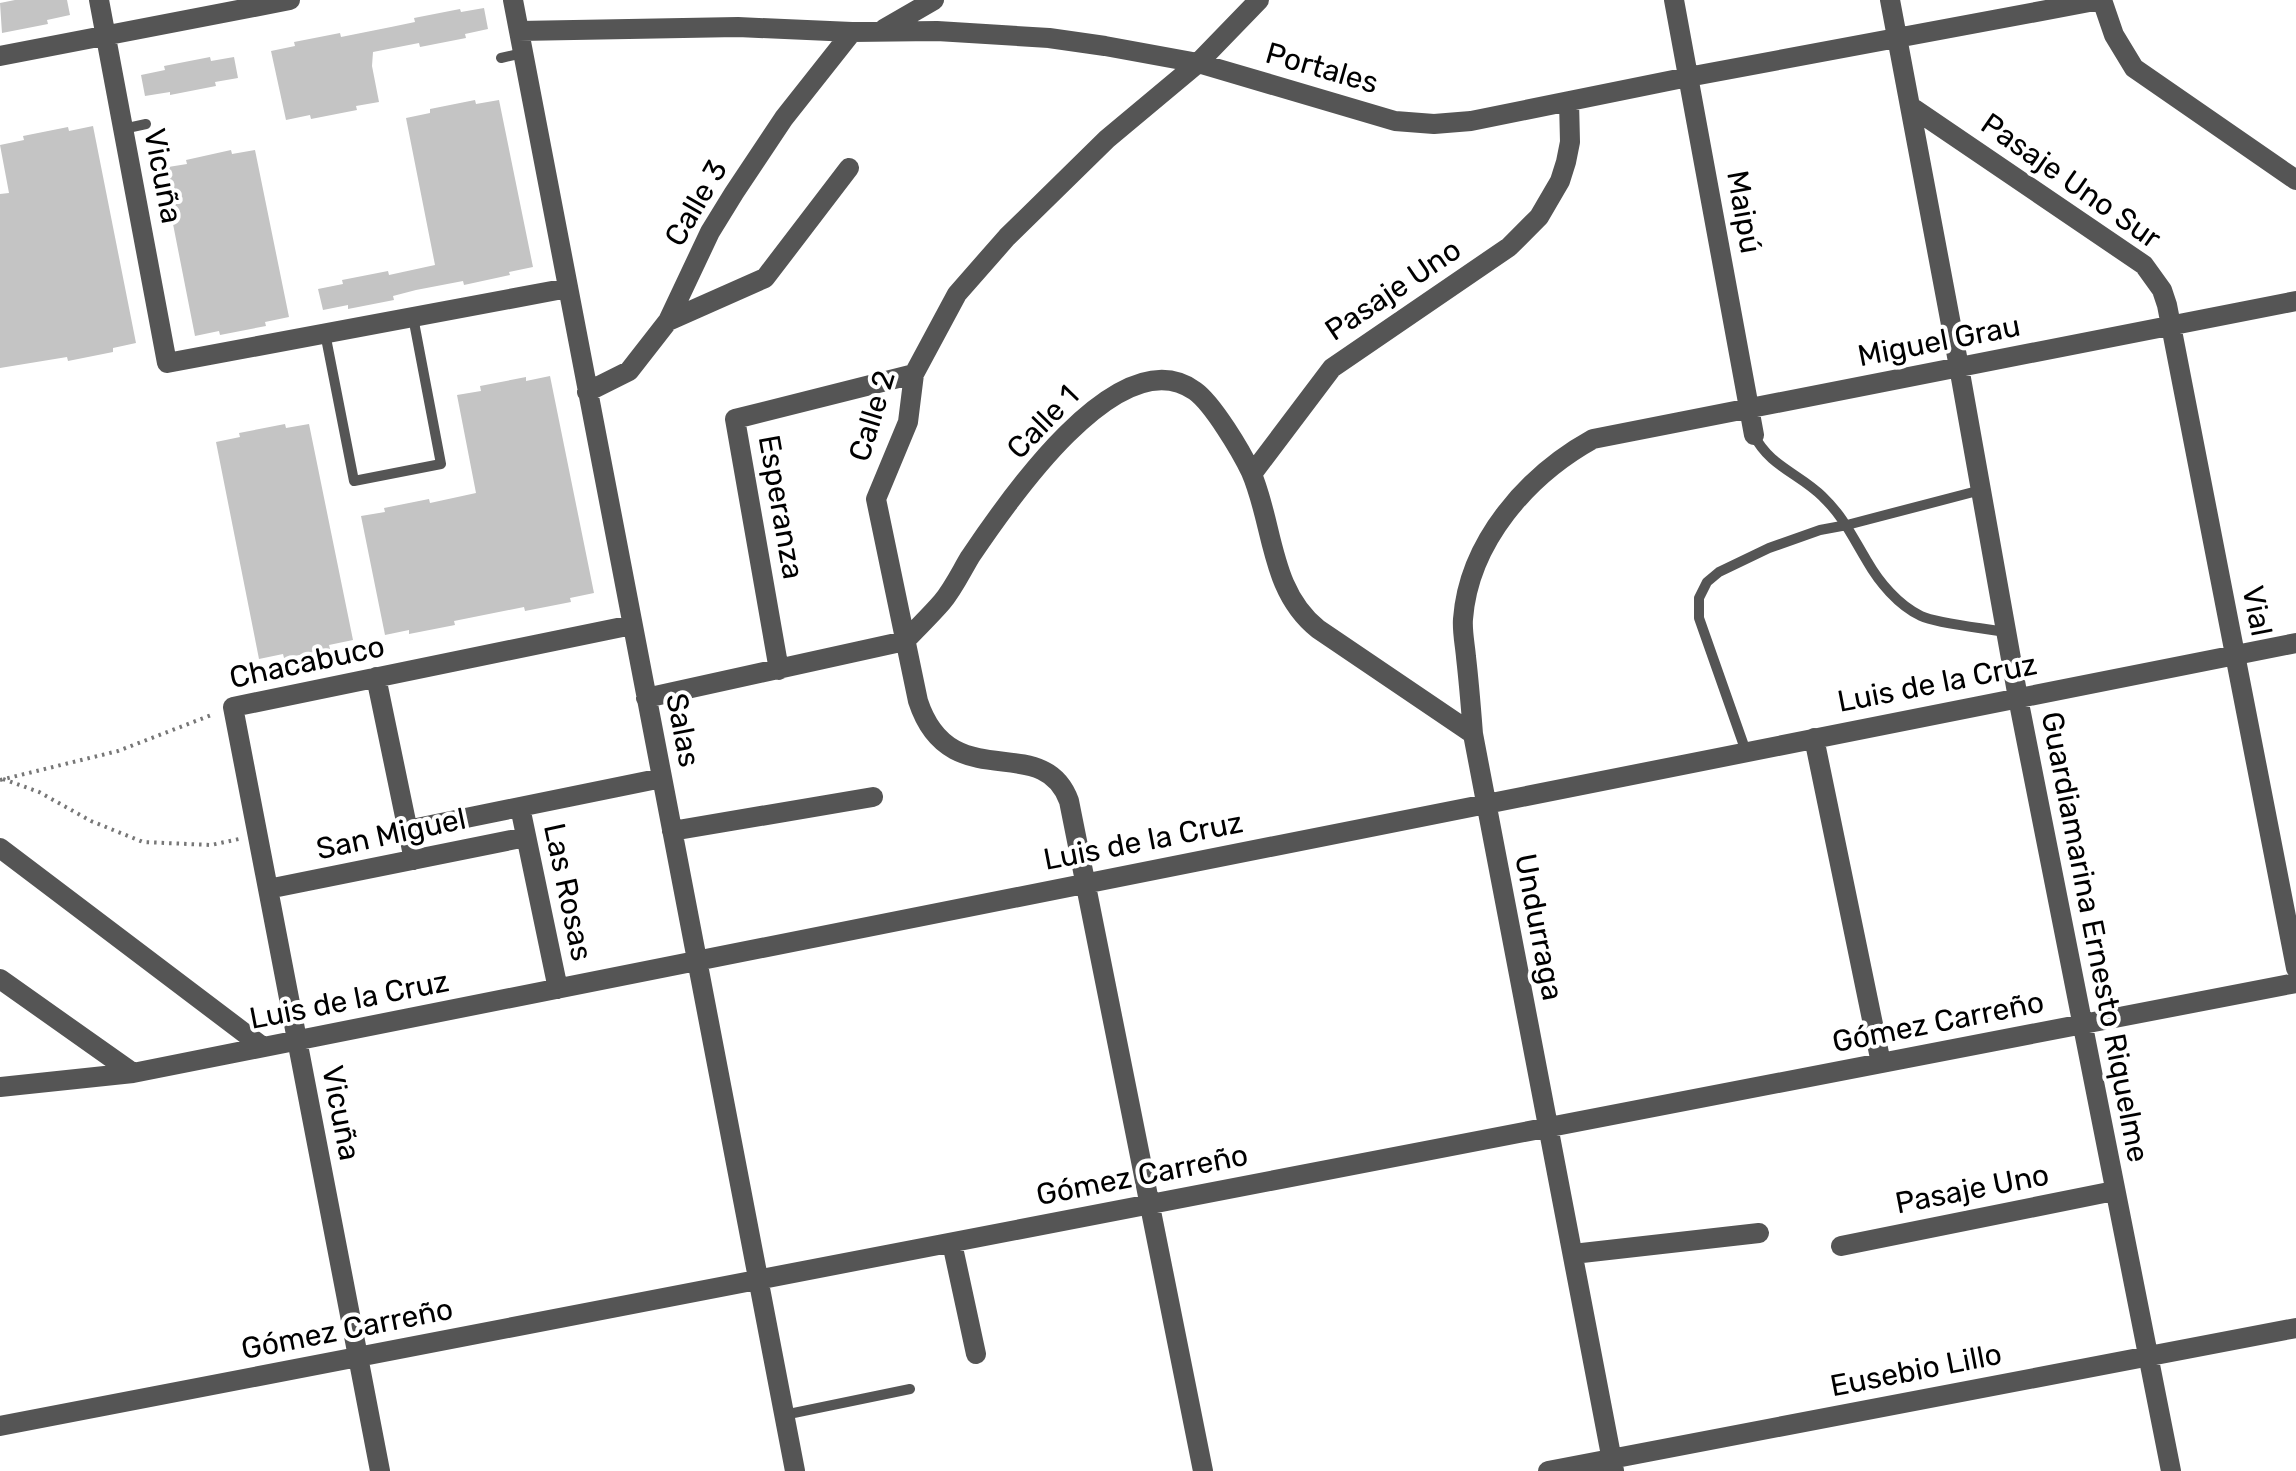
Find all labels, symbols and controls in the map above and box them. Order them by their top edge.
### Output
street label: Portales [1262,35,1382,101]
street label: Pasaje Uno Sur [1974,106,2168,257]
street label: Vicuña [136,125,190,227]
street label: Calle 3 [657,154,735,252]
street label: Maipú [1719,168,1769,256]
street label: Pasaje Uno [1318,231,1468,349]
street label: Miguel Grau [1855,308,2023,374]
street label: Calle 2 [841,366,903,466]
street label: Calle 1 [999,378,1087,466]
street label: Esperanza [751,432,811,582]
street label: Vial [2234,583,2280,639]
street label: Chacabuco [226,628,388,696]
street label: Luis de la Cruz [1834,646,2040,720]
street label: Salas [658,690,708,770]
street label: Guardiamarina Ernesto Riquelme [2034,709,2156,1165]
street label: San Miguel [313,801,469,867]
street label: Luis de la Cruz [1040,804,1246,878]
street label: Las Rosas [536,820,600,964]
street label: Undurraga [1507,851,1571,1003]
street label: Luis de la Cruz [246,963,452,1037]
street label: Gómez Carreño [1829,984,2047,1060]
street label: Vicuña [314,1062,368,1164]
street label: Gómez Carreño [1033,1137,1251,1213]
street label: Pasaje Uno [1892,1156,2052,1222]
street label: Gómez Carreño [238,1291,456,1367]
street label: Eusebio Lillo [1827,1336,2005,1404]

